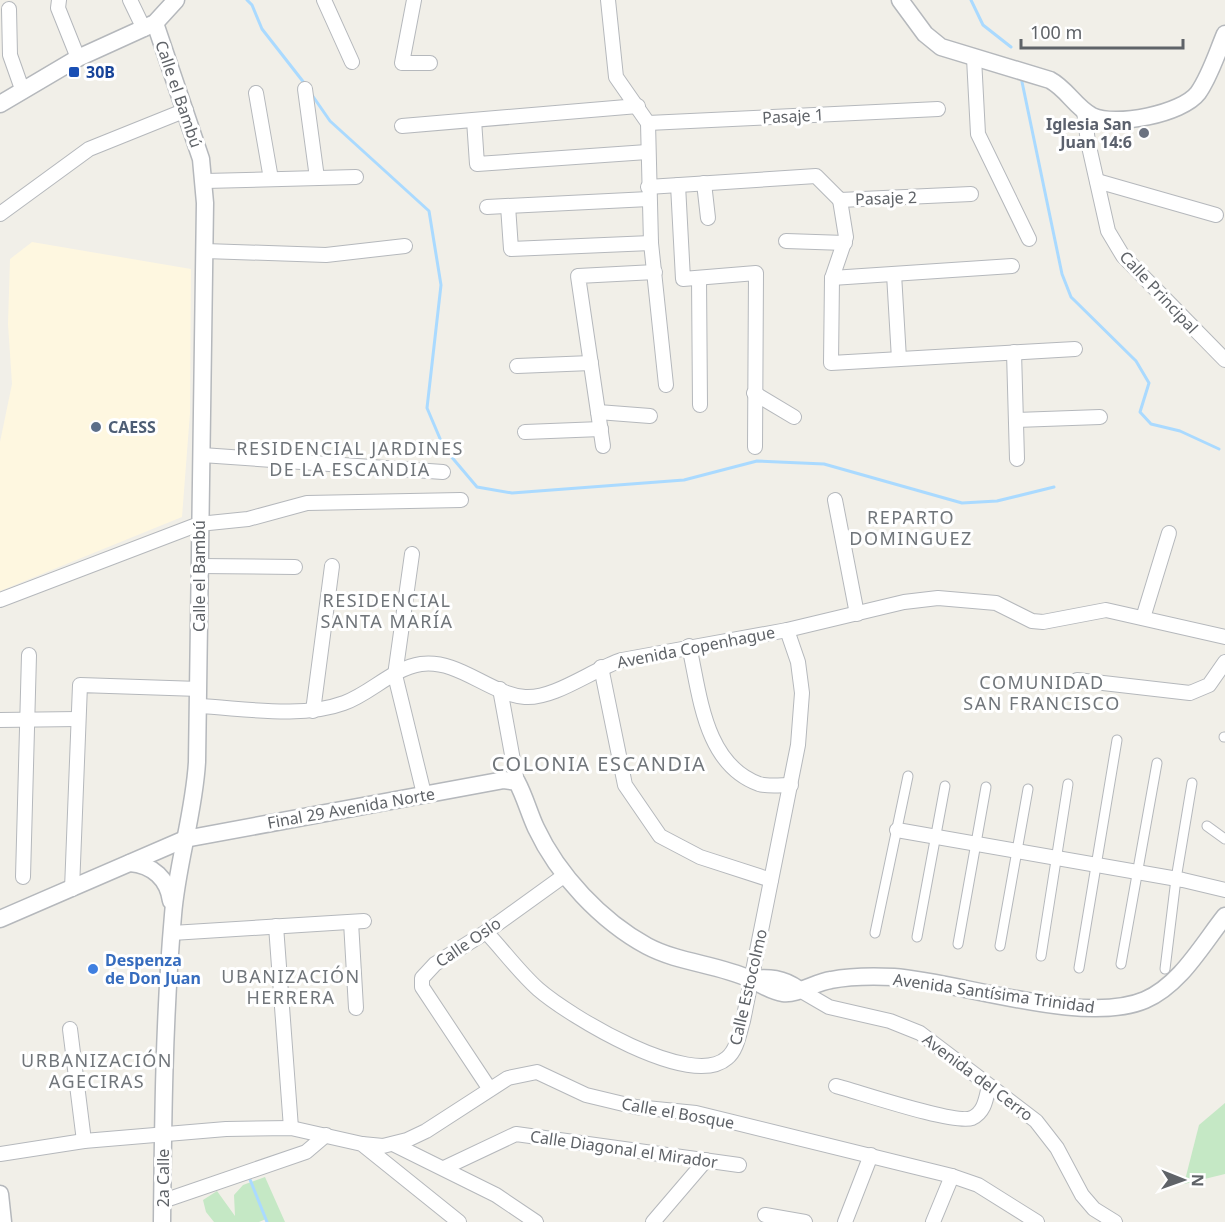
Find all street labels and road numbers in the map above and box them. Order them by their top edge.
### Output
street label: Calle el Bambú [150,38,208,150]
street label: Pasaje 1 [762,103,824,129]
street label: Pasaje 2 [855,186,917,210]
street label: Calle Principal [1115,246,1203,338]
street label: Calle el Bambú [188,520,210,632]
street label: Avenida Copenhague [615,621,777,673]
street label: Final 29 Avenida Norte [266,782,436,834]
street label: Calle Oslo [431,912,505,972]
street label: Calle Estocolmo [724,927,772,1047]
street label: Avenida Santísima Trinidad [892,968,1096,1018]
street label: Avenida del Cerro [918,1028,1038,1126]
street label: Calle el Bosque [620,1092,736,1134]
street label: Calle Diagonal el Mirador [529,1125,720,1173]
street label: 2a Calle [152,1149,174,1207]

